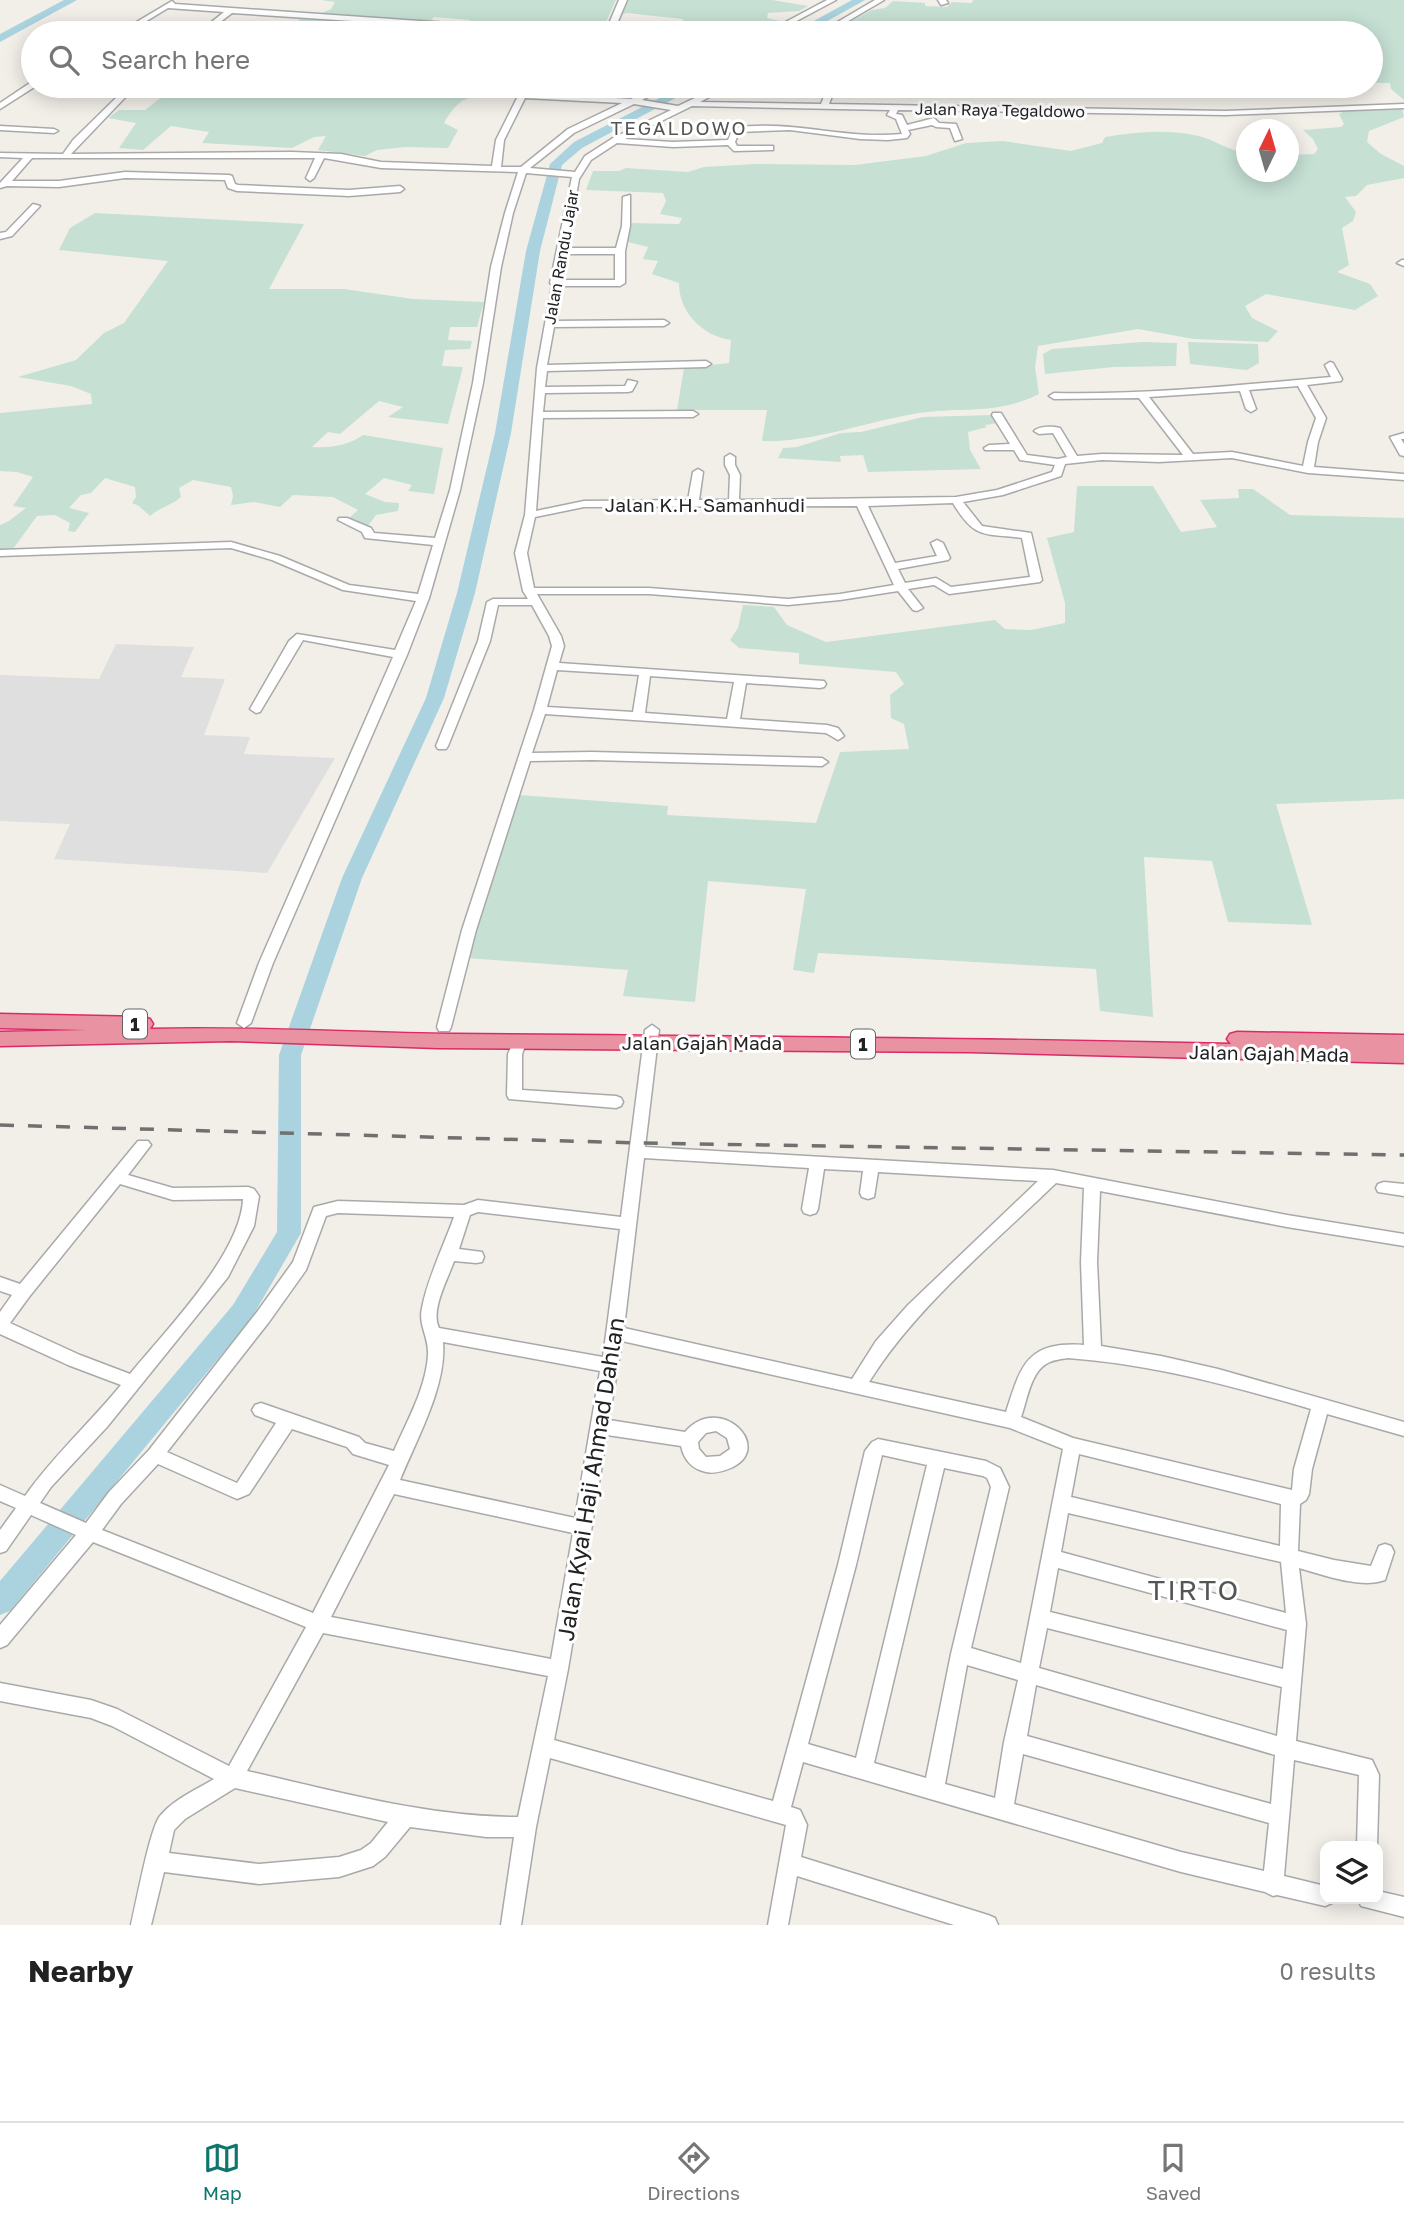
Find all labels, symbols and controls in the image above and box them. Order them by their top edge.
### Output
search box [21,21,1383,98]
icon: search [45,41,83,79]
text: Search here [101,44,250,75]
street label: Jalan Raya Tegaldowo [915,99,1085,121]
district label: TEGALDOWO [610,116,748,139]
north arrow [1236,119,1299,182]
street label: Jalan Randu Jajar [539,188,583,326]
street label: Jalan K.H. Samanhudi [605,493,805,516]
road number: 1 [123,1009,147,1038]
road number: 1 [851,1030,875,1058]
street label: Jalan Gajah Mada [622,1031,782,1054]
street label: Jalan Gajah Mada [1189,1040,1349,1066]
street label: Jalan Kyai Haji Ahmad Dahlan [551,1315,629,1643]
district label: TIRTO [1148,1573,1240,1606]
map controls [1320,1841,1383,1904]
button: layers [1320,1841,1383,1904]
text: Nearby [28,1953,133,1989]
text: 0 results [1280,1957,1376,1985]
tab: Map [203,2139,242,2204]
tab: Directions [647,2139,740,2204]
tab: Saved [1146,2139,1201,2204]

